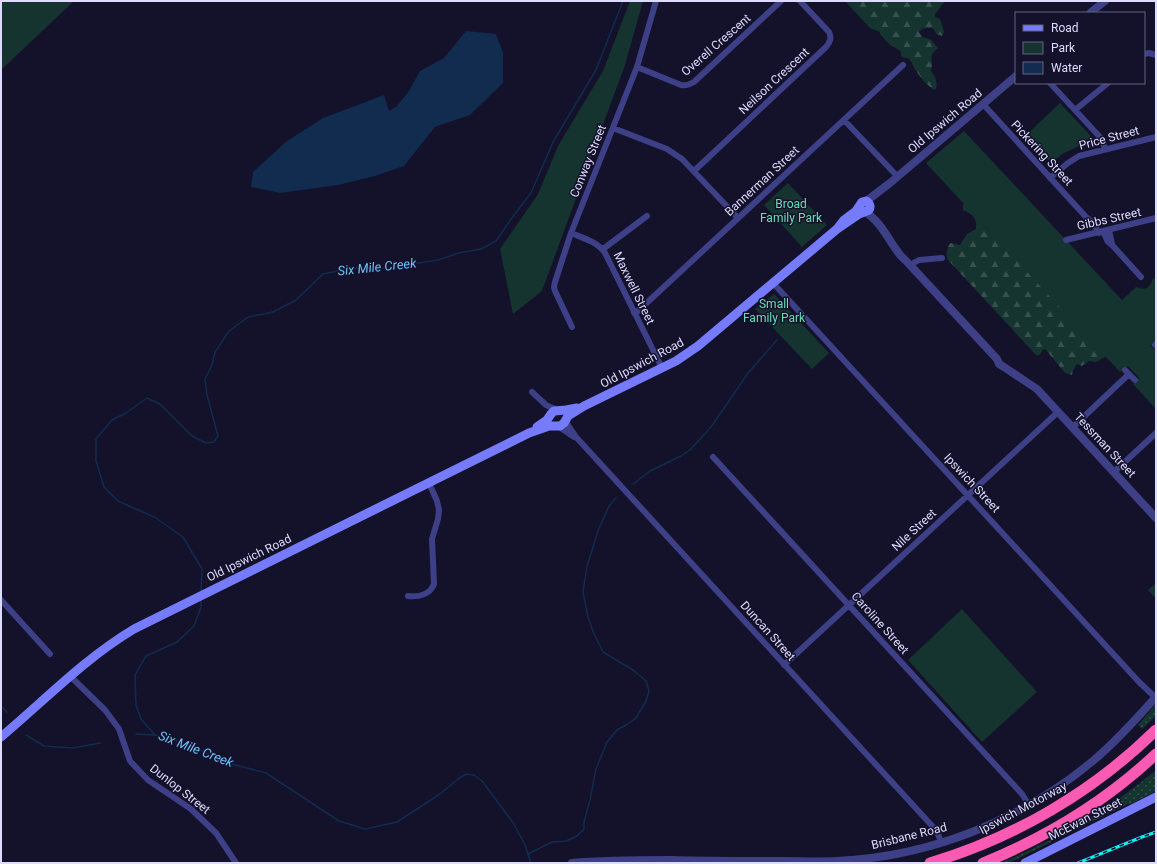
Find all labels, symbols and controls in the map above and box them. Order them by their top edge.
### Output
street label: Overell Crescent [679,11,753,79]
legend [1015,12,1145,84]
text: Road [1051,21,1079,35]
text: Park [1051,41,1076,55]
street label: Neilson Crescent [736,45,812,117]
text: Water [1051,61,1082,75]
street label: Old Ipswich Road [905,86,985,156]
street label: Pickering Street [1008,117,1076,189]
street label: Conway Street [567,123,609,199]
street label: Price Street [1077,123,1141,153]
street label: Bannerman Street [722,143,802,219]
park label: Broad Family Park [760,197,823,225]
street label: Gibbs Street [1076,205,1143,233]
street label: Maxwell Street [610,250,658,327]
water label: Six Mile Creek [337,255,418,279]
park label: Small Family Park [743,297,806,325]
street label: Old Ipswich Road [598,335,686,391]
street label: Tessman Street [1071,410,1139,480]
street label: Ipswich Street [941,451,1003,515]
street label: Nile Street [889,506,939,554]
street label: Old Ipswich Road [204,531,294,585]
street label: Caroline Street [849,589,912,657]
street label: Duncan Street [738,598,798,664]
water label: Six Mile Creek [156,728,236,770]
street label: Dunlop Street [147,761,213,817]
street label: Ipswich Motorway [977,779,1070,837]
street label: McEwan Street [1046,795,1124,843]
street label: Brisbane Road [870,820,948,852]

